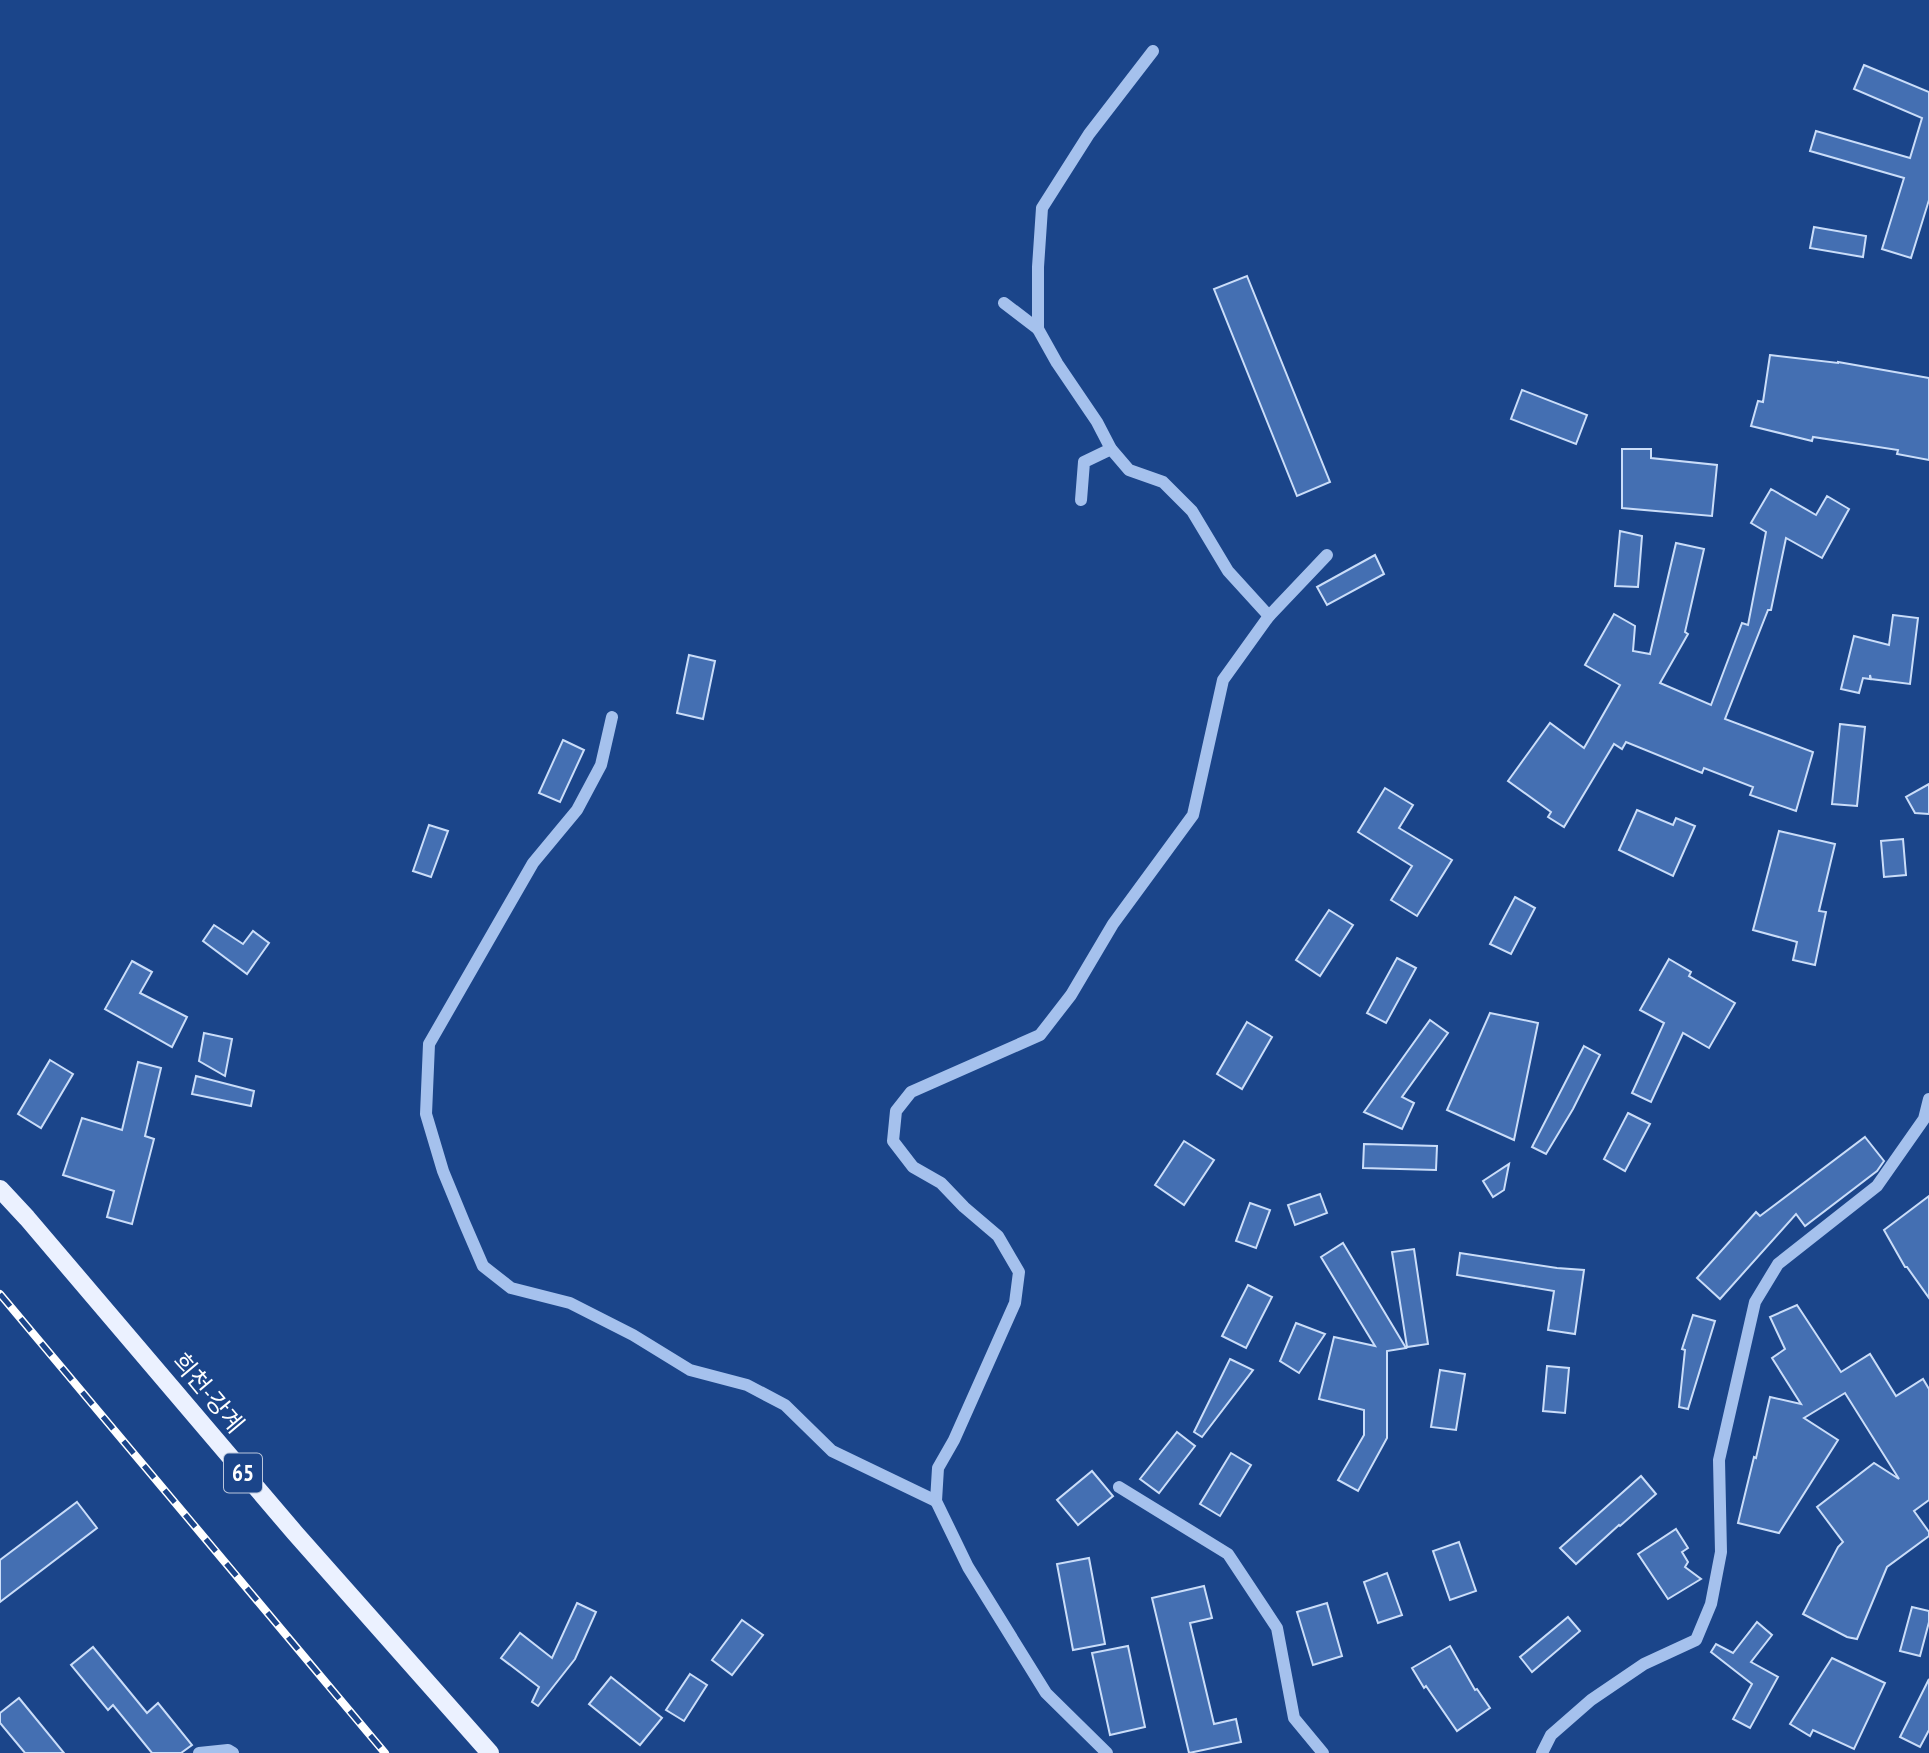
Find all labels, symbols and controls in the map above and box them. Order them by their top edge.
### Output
street label: 희천-강계 [166,1346,251,1439]
road number: 65 [224,1454,262,1492]

